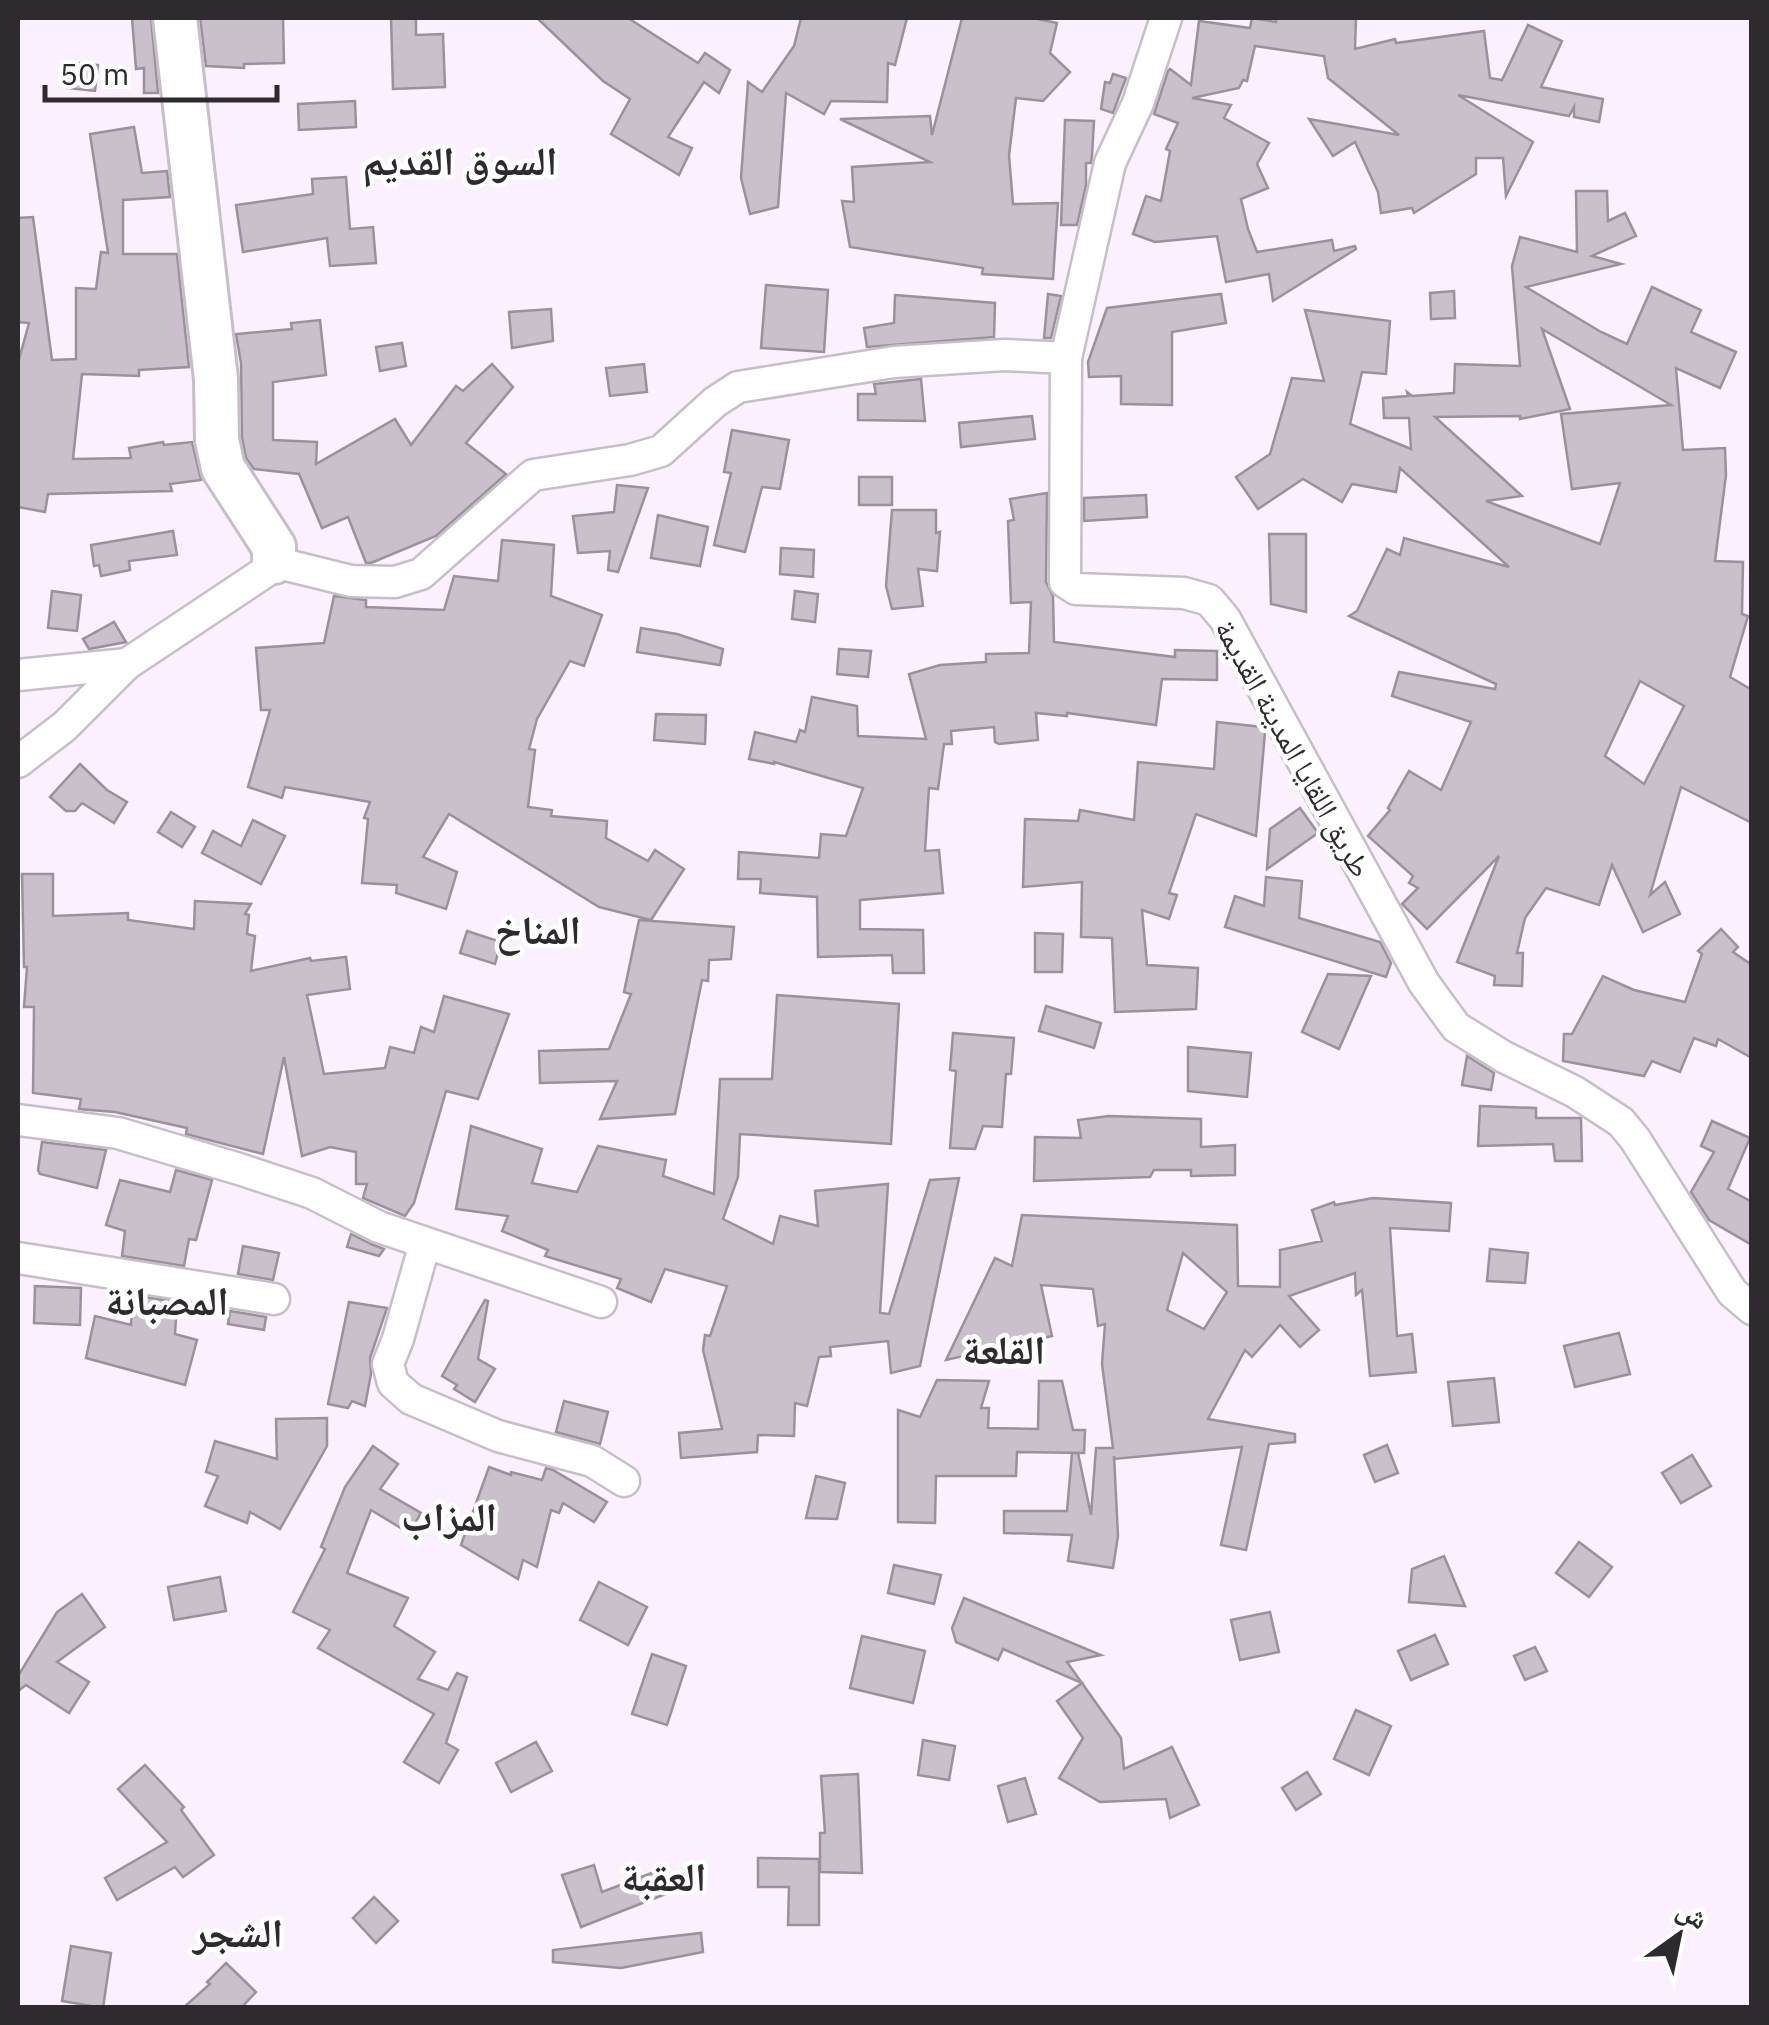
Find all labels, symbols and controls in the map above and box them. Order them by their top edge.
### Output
scale bar [45,40,278,102]
text: 50 m [60,54,129,93]
district label: السوق القديم [363,134,557,188]
street label: طريق اللقايا المدينة القديمة [1207,612,1381,884]
district label: المناخ [495,903,581,956]
district label: المصبانة [105,1274,229,1326]
district label: القلعة [963,1323,1045,1375]
district label: المزاب [401,1490,497,1542]
district label: العقبة [622,1850,706,1902]
north arrow [1629,1885,1729,1985]
text: ش [1670,1890,1715,1937]
district label: الشجر [191,1906,283,1958]

